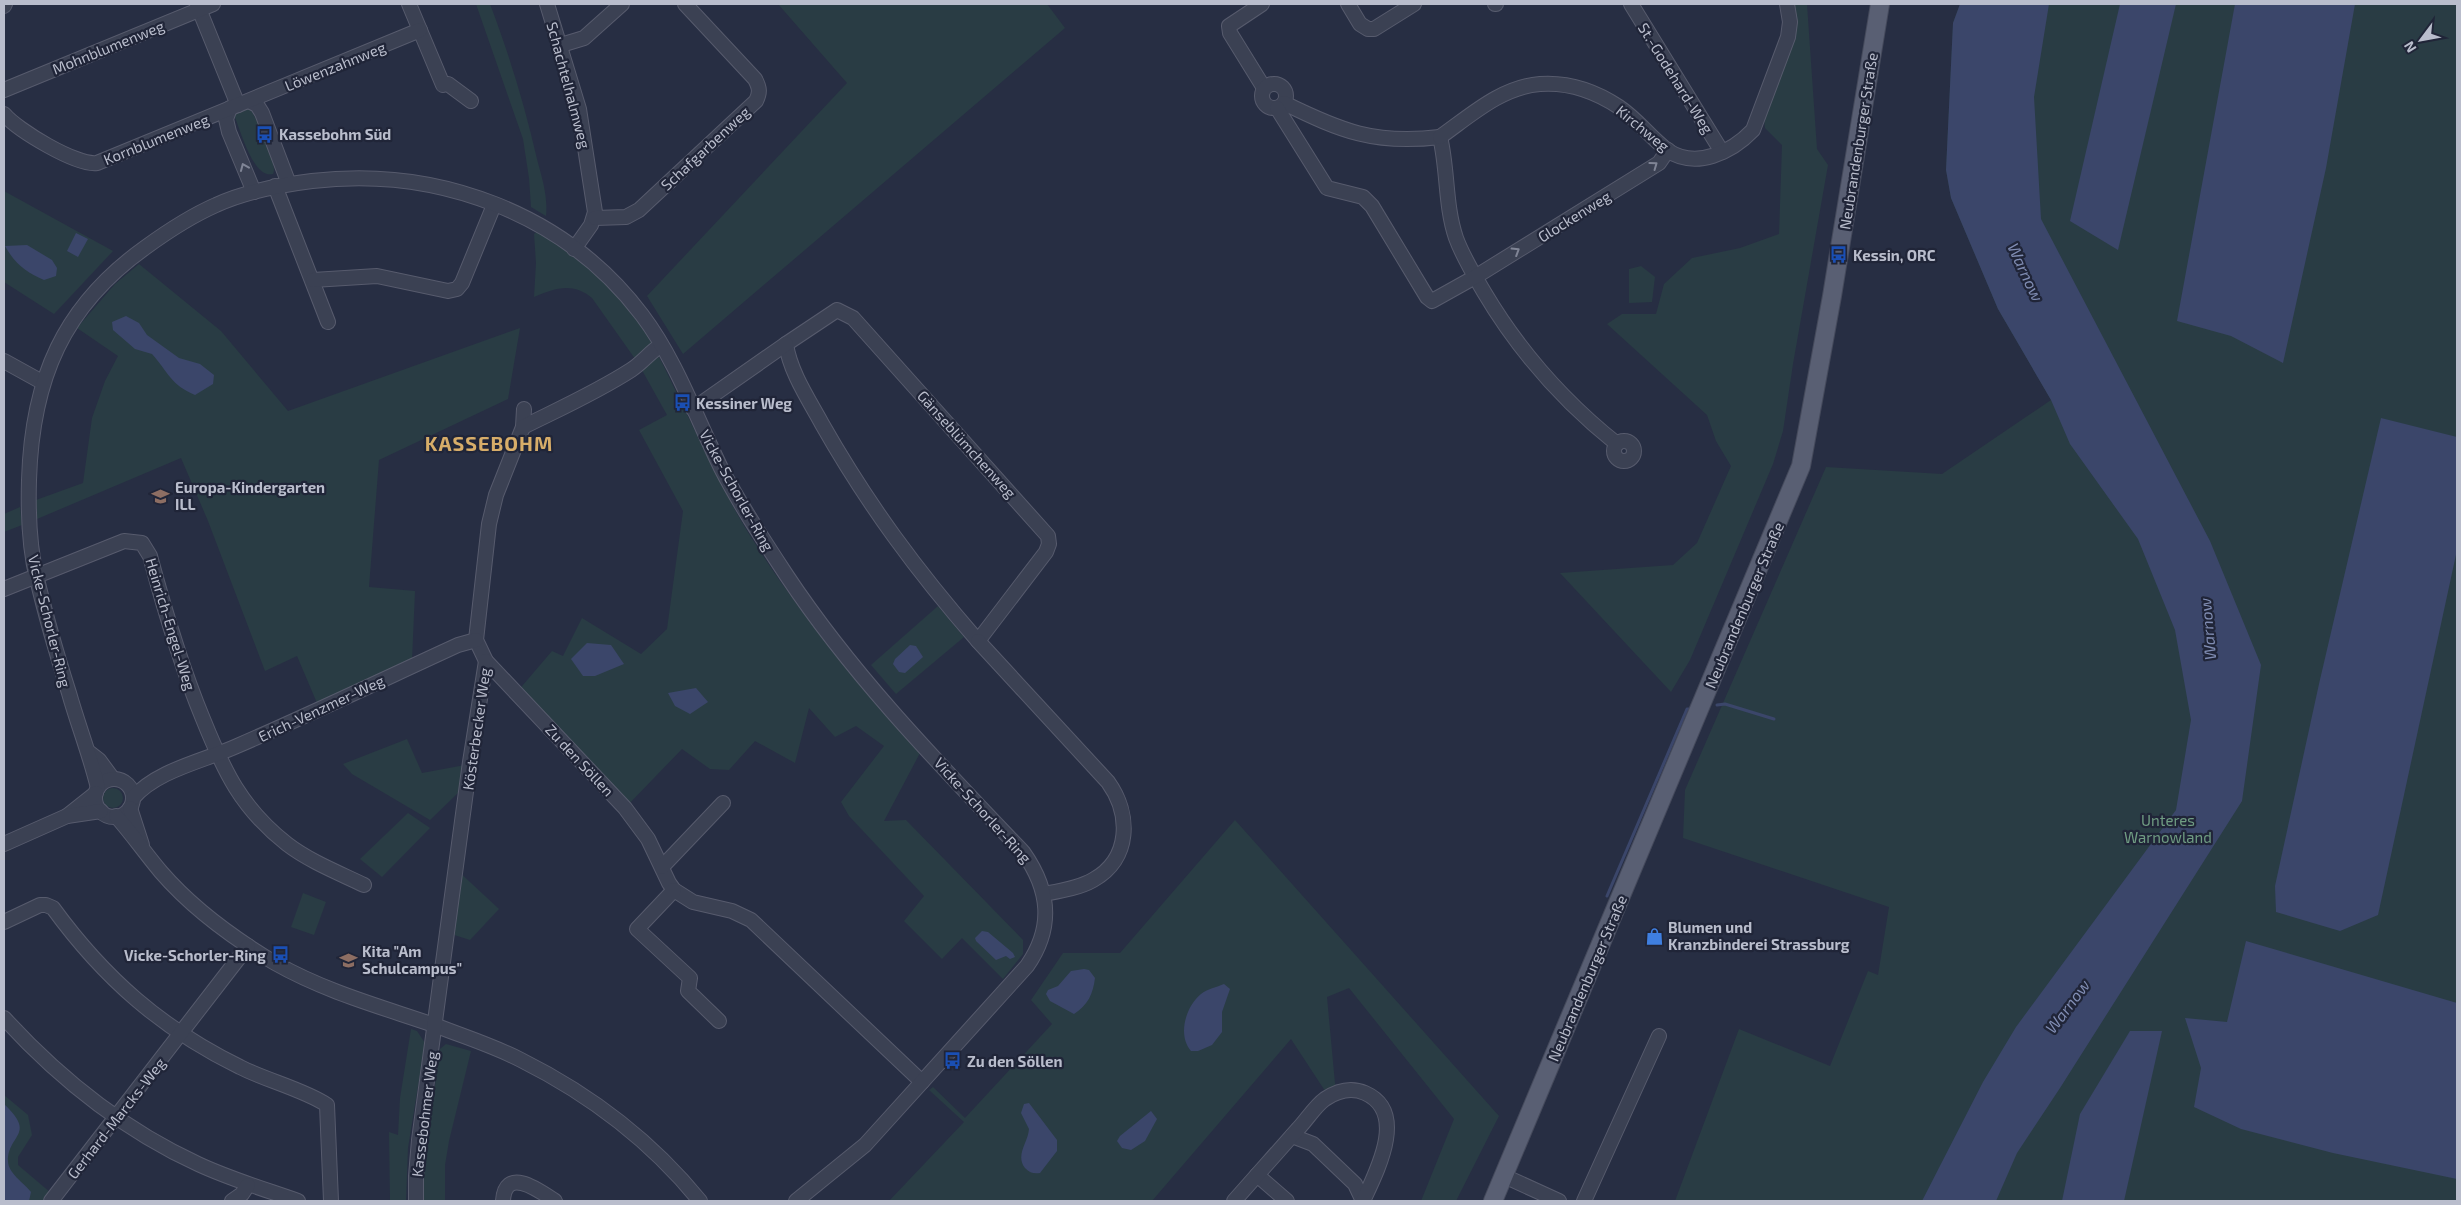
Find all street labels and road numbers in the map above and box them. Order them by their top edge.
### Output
street label: Mohnblumenweg [49,16,167,78]
street label: St.-Godehard-Weg [1635,19,1718,137]
street label: Schachtelhalmweg [543,20,595,151]
street label: Löwenzahnweg [282,37,389,94]
street label: Neubrandenburger Straße [1835,51,1881,231]
street label: Kirchweg [1613,101,1674,155]
street label: Schafgarbenweg [657,102,754,194]
street label: Kornblumenweg [101,109,212,168]
street label: Glockenweg [1534,186,1614,246]
street label: Gänseblümchenweg [914,387,1020,502]
street label: Vicke-Schorler-Ring [696,426,778,554]
street label: Neubrandenburger Straße [1701,519,1787,691]
street label: Vicke-Schorler-Ring [25,553,75,690]
street label: Heinrich-Engel-Weg [142,556,200,693]
street label: Kösterbecker Weg [459,666,494,791]
street label: Erich-Venzmer-Weg [255,671,387,745]
street label: Zu den Söllen [542,720,618,800]
street label: Vicke-Schorler-Ring [931,753,1036,867]
street label: Neubrandenburger Straße [1544,892,1630,1064]
street label: Kassebohmer Weg [407,1049,441,1178]
street label: Gerhard-Marcks-Weg [63,1053,169,1182]

